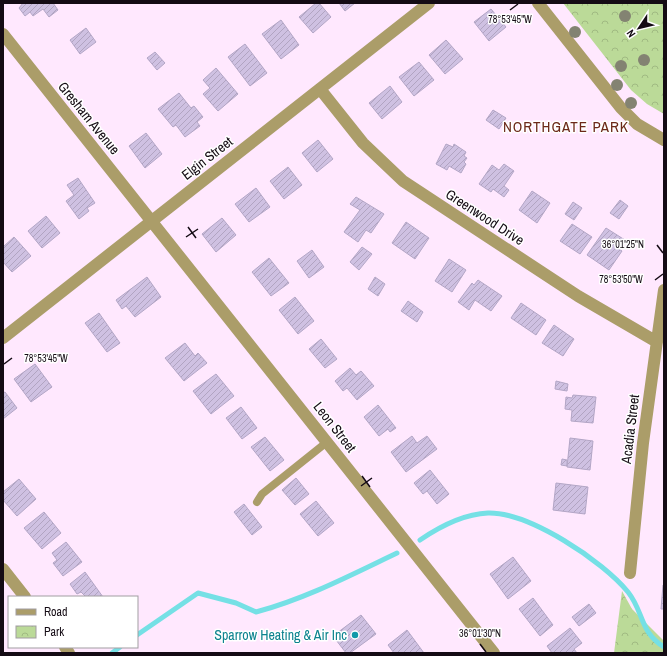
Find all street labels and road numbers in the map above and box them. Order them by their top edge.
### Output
street label: Gresham Avenue [54,78,124,158]
street label: Elgin Street [178,132,236,184]
street label: Greenwood Drive [442,185,528,249]
street label: Acadia Street [617,393,643,466]
street label: Leon Street [310,398,360,456]

